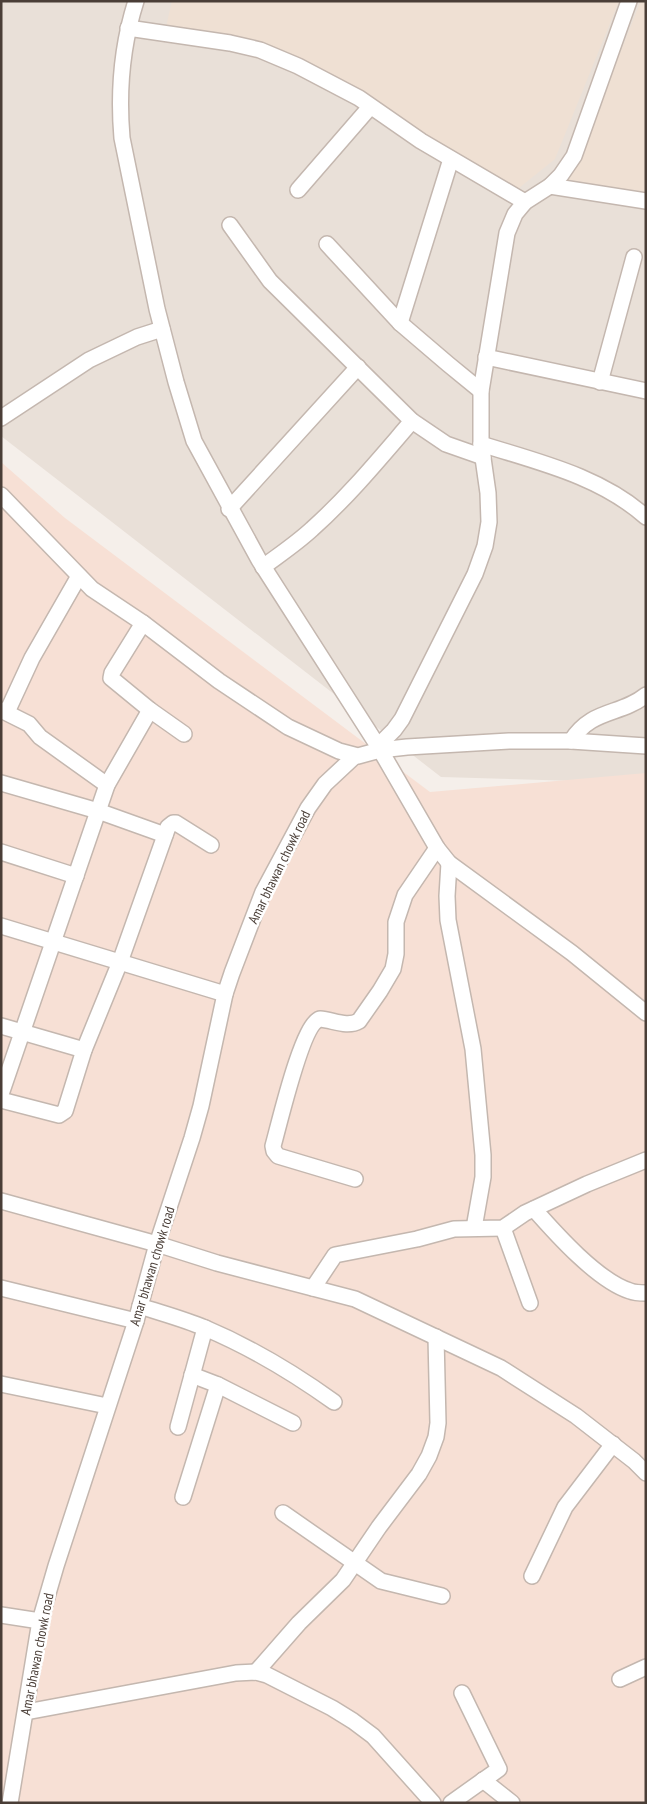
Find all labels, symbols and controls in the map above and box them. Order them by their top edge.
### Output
street label: Amar bhawan chowk road [244,807,314,927]
street label: Amar bhawan chowk road [125,1204,179,1328]
street label: Amar bhawan chowk road [16,1591,58,1717]

